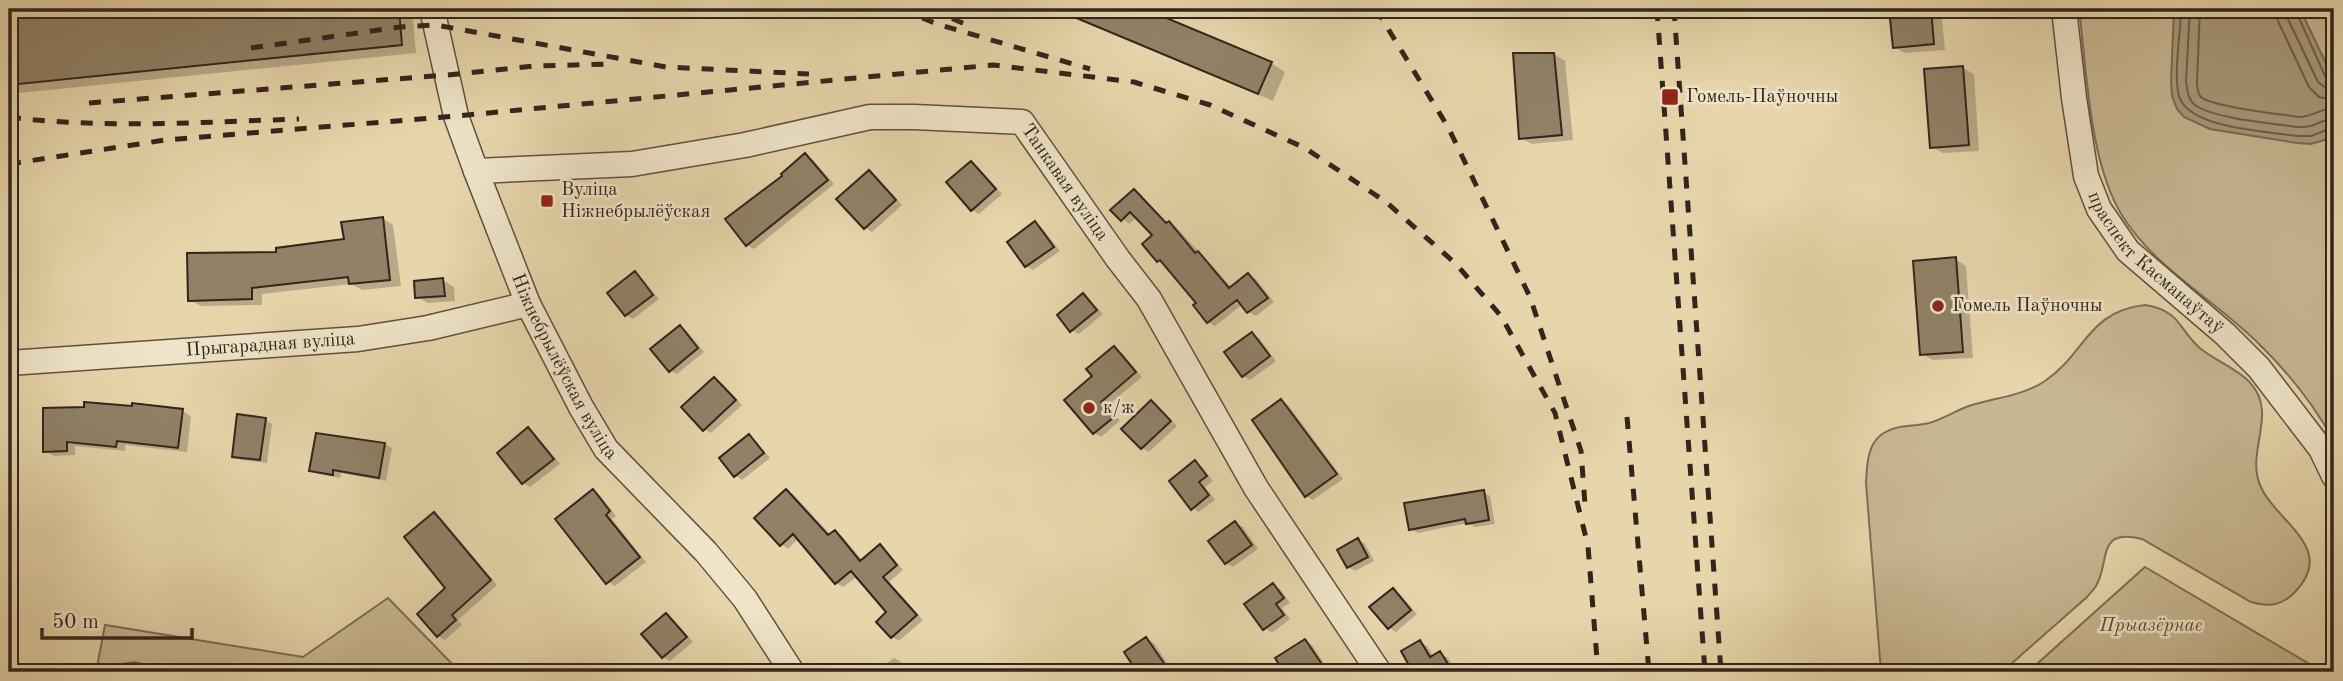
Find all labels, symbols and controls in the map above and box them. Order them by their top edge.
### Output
marker: Гомель-Паўночны [1660,87,1680,107]
place label: Гомель-Паўночны [1686,88,1838,107]
street label: Танкавая вуліца [1017,121,1112,245]
place label: Вуліца Ніжнебрылёўская [561,181,710,222]
street label: праспект Касманаўтаў [2084,189,2227,338]
marker: Вуліца Ніжнебрылёўская [539,193,555,209]
street label: Ніжнебрылёўская вуліца [508,271,621,464]
place label: Гомель Паўночны [1952,297,2103,316]
marker: Гомель Паўночны [1930,298,1946,314]
street label: Прыгарадная вуліца [185,330,356,360]
place label: к/ж [1103,399,1135,418]
marker: к/ж [1081,400,1097,416]
scale bar [42,597,192,641]
text: 50 m [52,612,99,633]
park label: Прыазёрнае [2098,617,2203,636]

